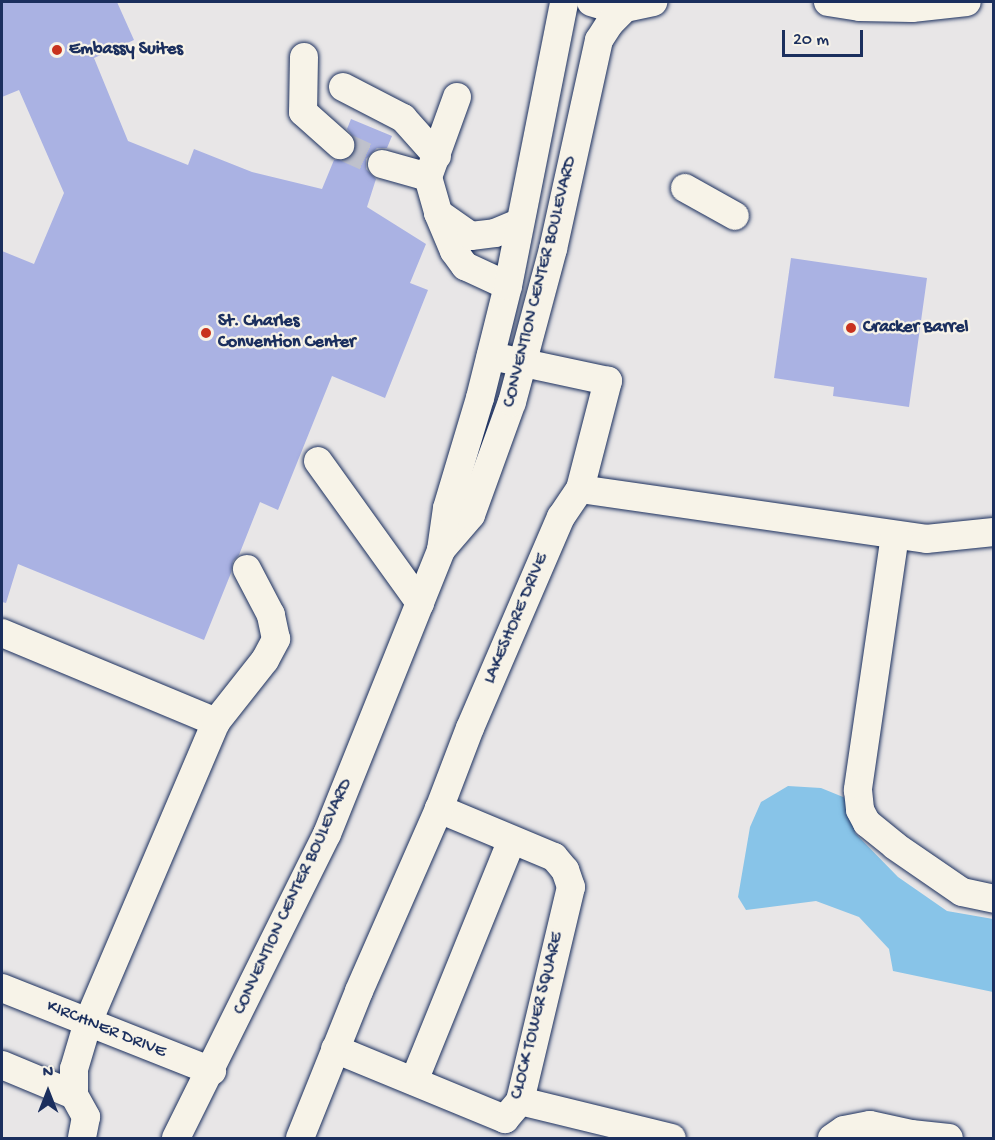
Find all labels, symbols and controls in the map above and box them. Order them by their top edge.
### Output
scale bar [785,18,866,56]
text: 20 m [793,30,829,51]
place label: Embassy Suites [69,39,183,61]
marker: Embassy Suites [50,43,64,57]
street label: CONVENTION CENTER BOULEVARD [499,154,583,410]
place label: St. Charles Convention Center [218,312,355,354]
place label: Cracker Barrel [863,317,968,339]
marker: Cracker Barrel [844,321,858,335]
marker: St. Charles Convention Center [199,326,213,340]
street label: LAKESHORE DRIVE [480,551,554,687]
street label: CONVENTION CENTER BOULEVARD [230,776,358,1018]
street label: CLOCK TOWER SQUARE [507,930,569,1102]
street label: KIRCHNER DRIVE [43,996,169,1064]
north arrow [18,1062,78,1122]
text: N [43,1064,53,1083]

